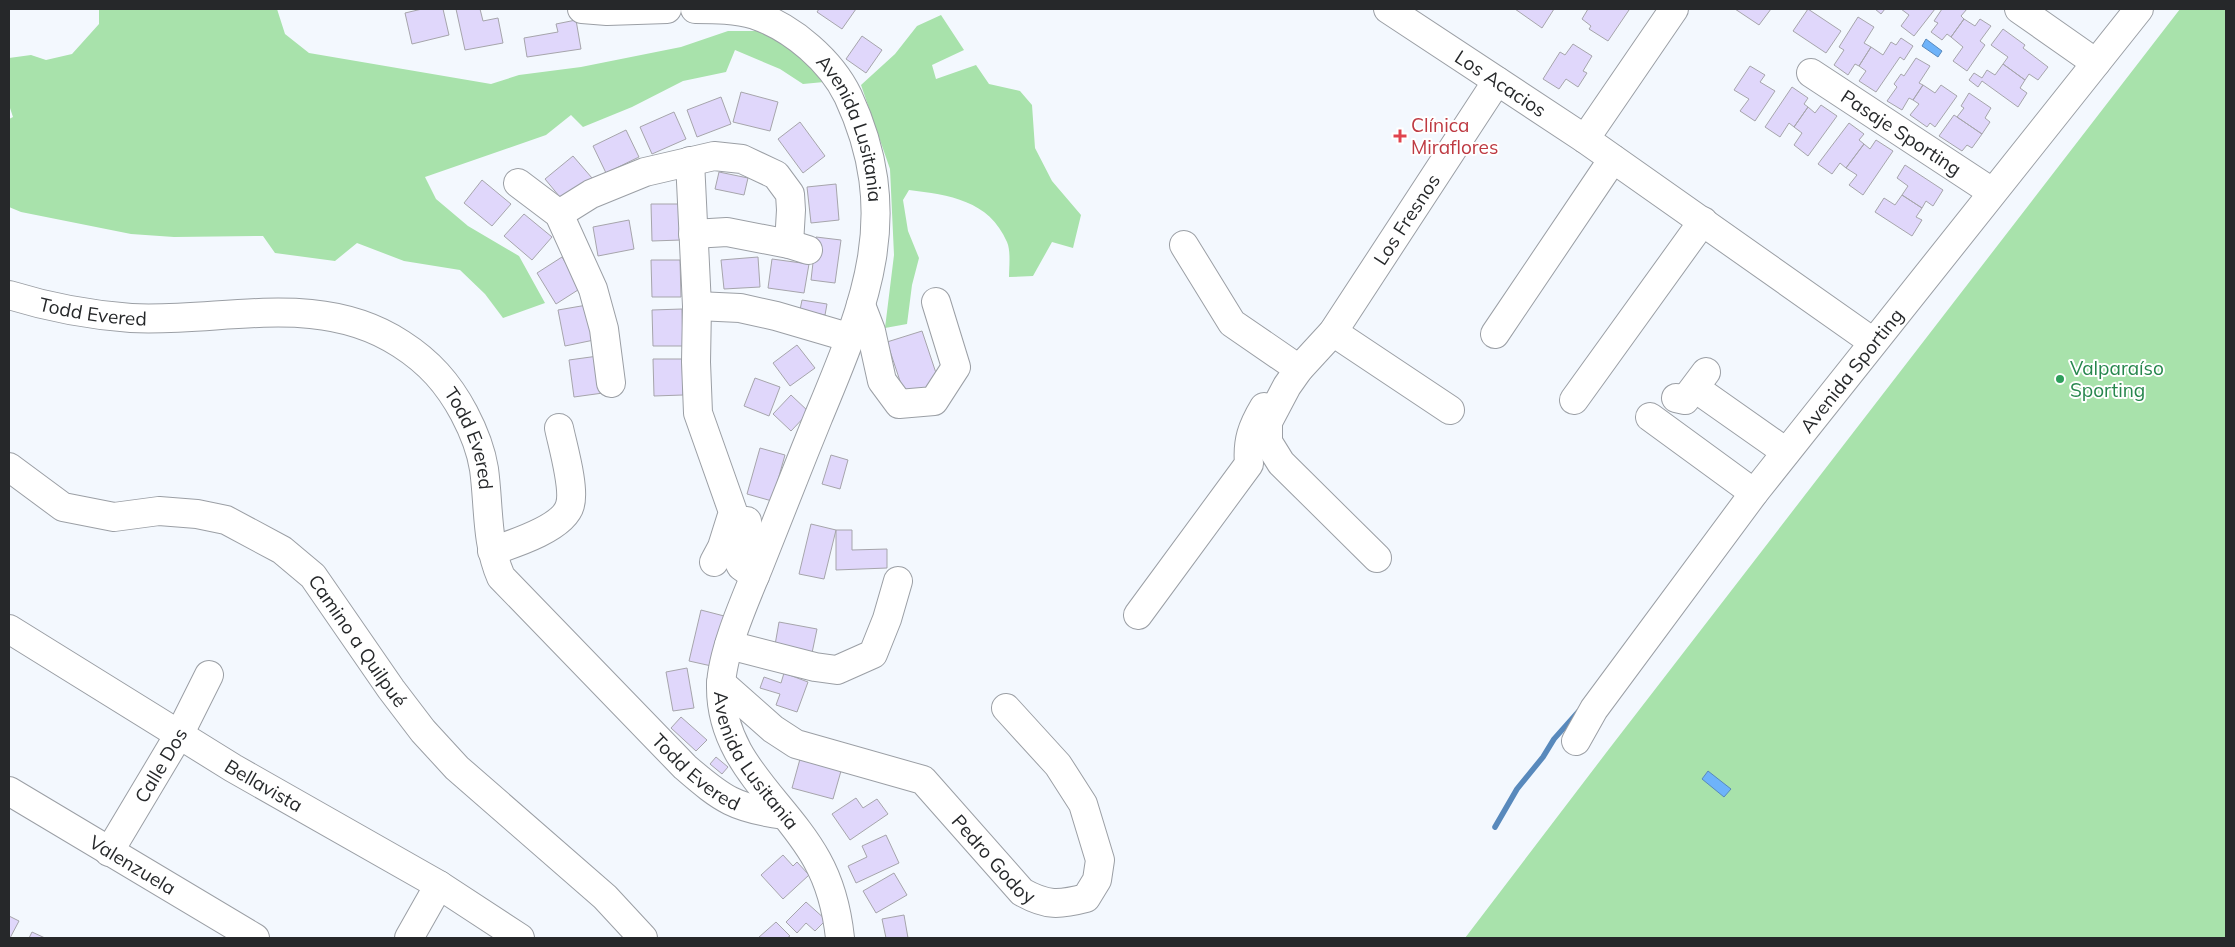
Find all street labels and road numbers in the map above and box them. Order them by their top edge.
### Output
street label: Los Acacios [1451,45,1551,122]
street label: Avenida Lusitania [812,50,887,203]
street label: Pasaje Sporting [1836,84,1966,181]
street label: Los Fresnos [1368,169,1445,270]
street label: Todd Evered [37,292,147,331]
street label: Avenida Sporting [1795,303,1908,438]
street label: Todd Evered [439,382,498,491]
street label: Camino a Quilpué [304,570,412,712]
street label: Avenida Lusitania [709,690,804,834]
street label: Calle Dos [129,723,192,807]
street label: Todd Evered [647,728,744,816]
street label: Bellavista [220,754,307,817]
street label: Pedro Godoy [947,809,1039,909]
street label: Valenzuela [85,830,180,900]

